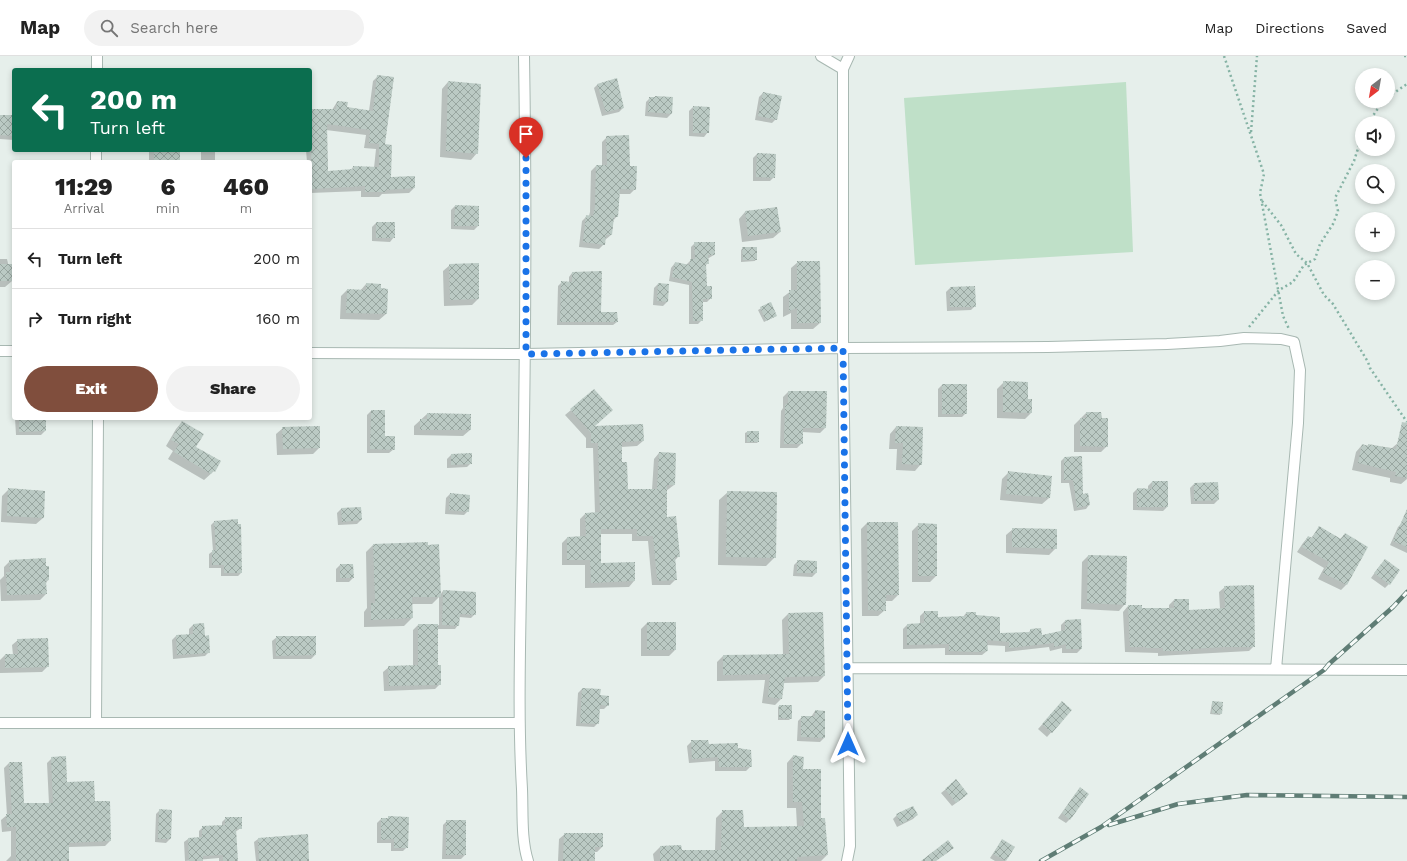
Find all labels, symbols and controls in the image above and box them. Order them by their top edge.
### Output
search box [84,10,364,46]
text: Map [20,16,60,39]
icon: search [98,17,120,39]
text: Search here [130,19,218,37]
text: Map [1205,20,1233,36]
text: Directions [1255,20,1324,36]
text: Saved [1346,20,1387,36]
north arrow [1355,68,1395,108]
map controls [1355,68,1395,300]
text: 200 m [90,83,177,116]
icon: left [24,84,76,136]
button: sound [1355,116,1395,156]
text: Turn left [90,117,165,138]
pin [509,117,543,158]
icon: arrive [515,123,537,145]
button: search [1355,164,1395,204]
text: 11:29 [55,173,113,201]
text: 6 [160,173,175,201]
text: 460 [223,173,269,201]
text: Arrival [64,201,104,216]
text: min [156,201,180,216]
text: m [240,201,252,216]
button: + [1355,212,1395,252]
icon: left [24,248,46,270]
text: Turn left [58,250,122,268]
text: 200 m [253,250,300,268]
button: − [1355,260,1395,300]
icon: right [24,308,46,330]
text: Turn right [58,310,131,328]
text: 160 m [256,310,300,328]
button: Exit [24,366,158,412]
button: Share [166,366,300,412]
position arrow [827,723,869,765]

